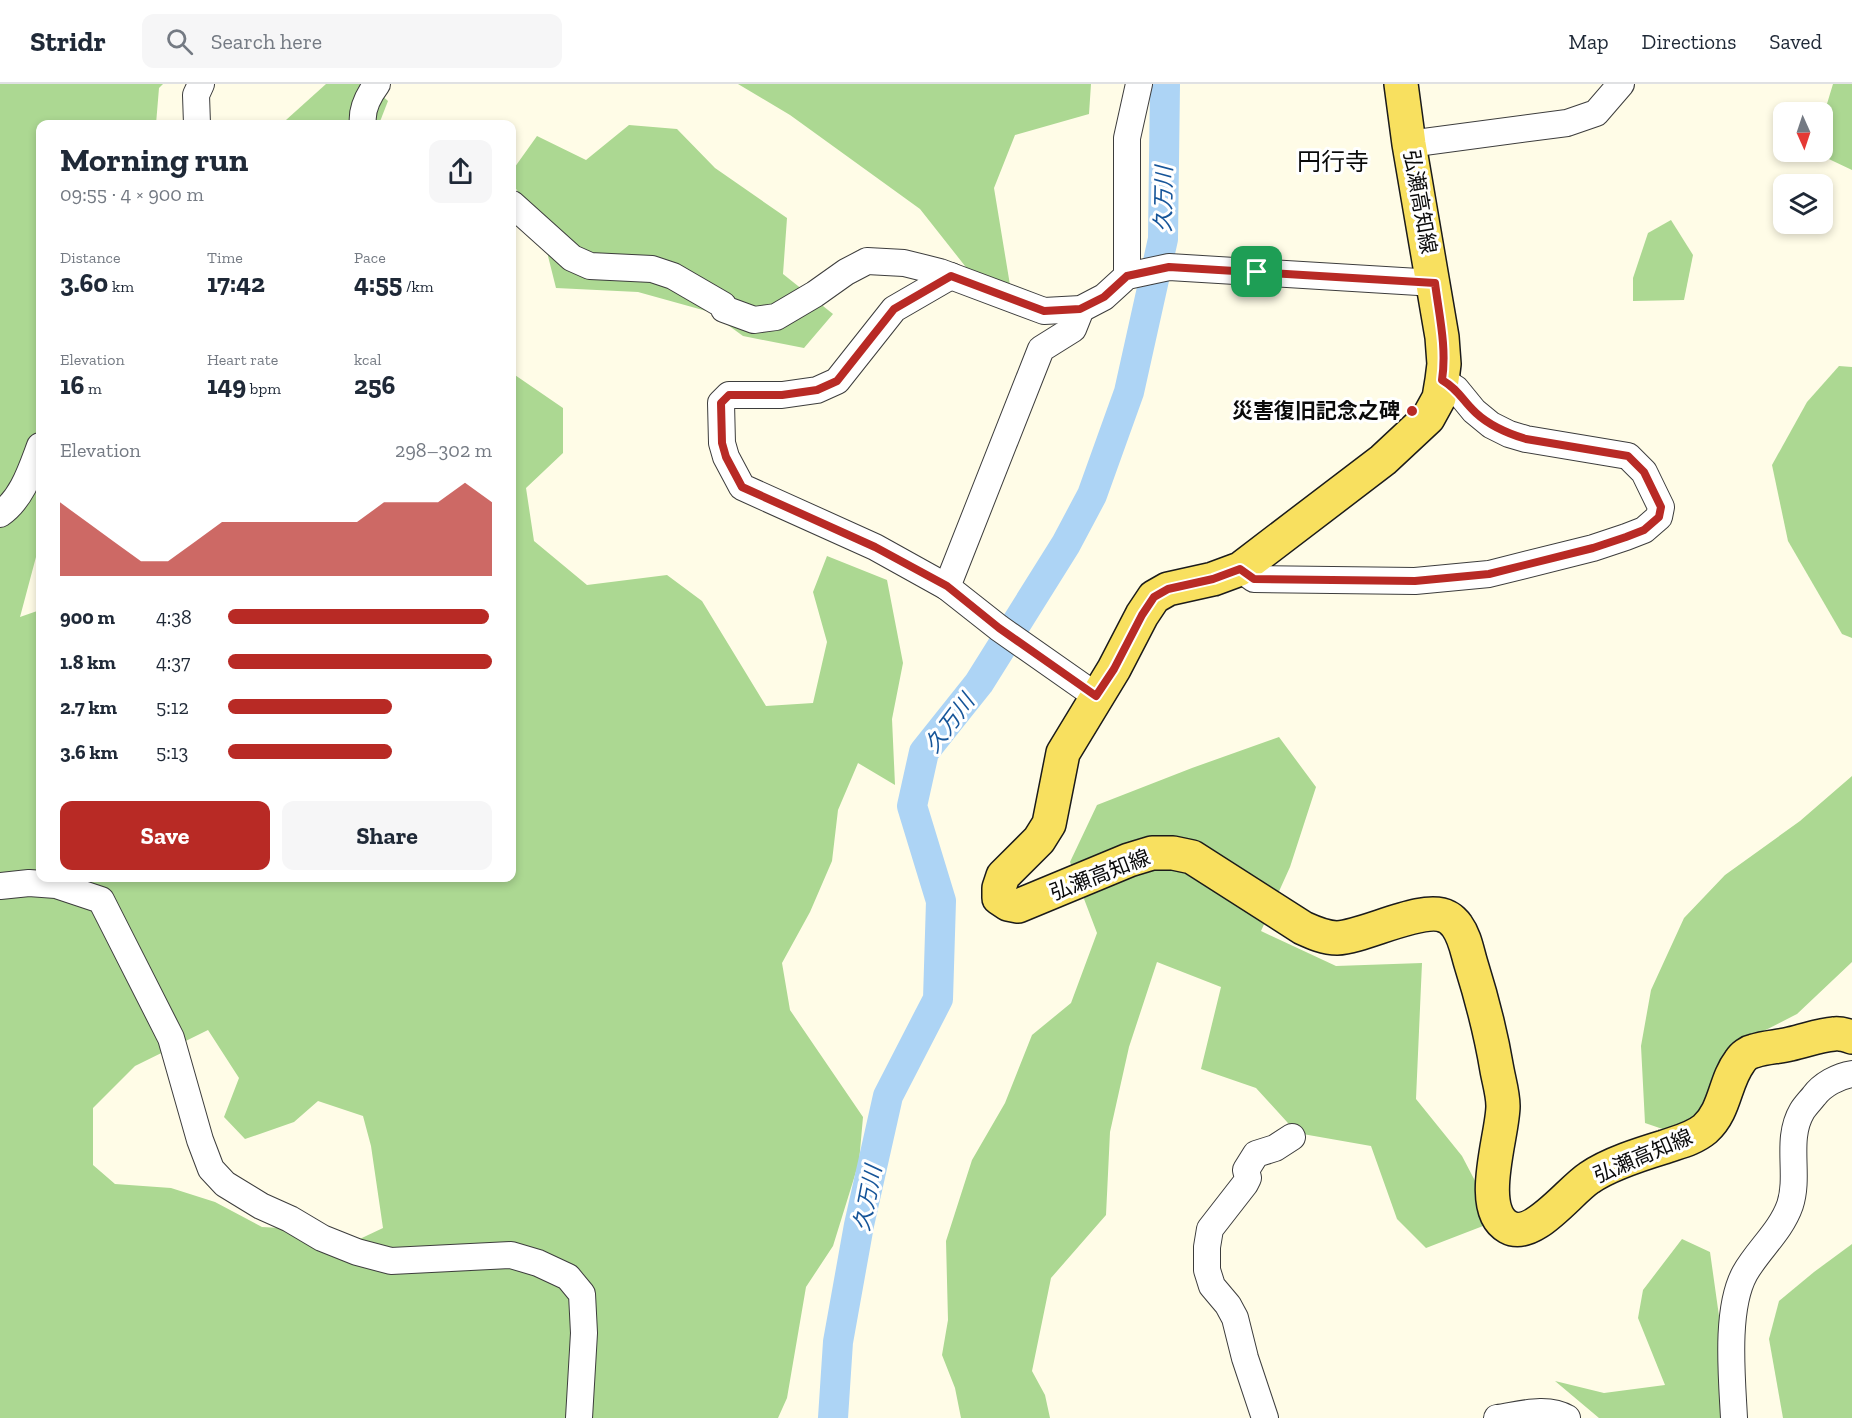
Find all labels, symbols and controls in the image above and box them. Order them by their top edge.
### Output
search box [142,14,562,68]
text: Stridr [30,25,106,58]
icon: search [163,25,196,58]
text: Search here [211,28,322,55]
text: Map [1569,29,1609,54]
text: Directions [1642,29,1736,54]
text: Saved [1769,29,1822,54]
north arrow [1773,102,1833,162]
map controls [1773,102,1833,234]
text: Morning run [60,140,248,179]
button: share [429,140,492,203]
district label: 円行寺 [1297,147,1369,176]
street label: 弘瀬高知線 [1399,148,1442,256]
water label: 久万川 [1149,164,1178,232]
button: layers [1773,174,1833,234]
text: 09:55 · 4 × 900 m [60,182,204,206]
pin [1231,246,1282,297]
text: Distance [60,248,121,267]
text: Time [207,248,243,267]
text: Pace [354,248,386,267]
icon: arrive [1240,255,1273,288]
text: 3.60 [60,267,108,299]
text: 17:42 [207,267,265,299]
text: 4:55 [354,267,402,299]
text: km [108,277,134,296]
text: /km [402,277,434,296]
text: Elevation [60,350,125,369]
text: Heart rate [207,350,278,369]
text: kcal [354,350,381,369]
text: 16 [60,369,84,401]
text: 149 [207,369,246,401]
text: 256 [354,369,395,401]
text: m [84,379,102,398]
text: bpm [246,379,281,398]
place label: 災害復旧記念之碑 [1232,398,1400,423]
marker: 災害復旧記念之碑 [1405,404,1419,418]
text: Elevation [60,438,141,462]
text: 298–302 m [395,438,492,462]
text: 900 m [60,605,115,629]
text: 4:38 [156,605,192,629]
text: 1.8 km [60,650,116,674]
text: 4:37 [156,650,190,674]
water label: 久万川 [919,687,981,758]
text: 2.7 km [60,695,117,719]
text: 5:12 [156,695,189,719]
text: 3.6 km [60,740,118,764]
text: 5:13 [156,740,188,764]
button: Save [60,801,270,870]
button: Share [282,801,492,870]
street label: 弘瀬高知線 [1046,844,1153,905]
street label: 弘瀬高知線 [1590,1124,1696,1188]
water label: 久万川 [848,1161,887,1233]

